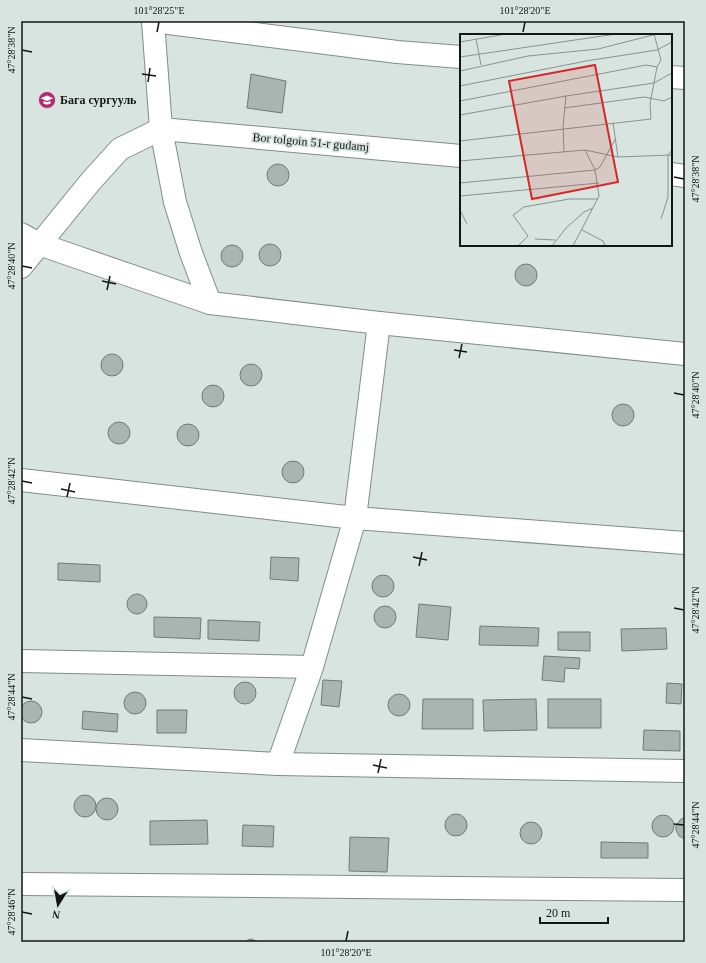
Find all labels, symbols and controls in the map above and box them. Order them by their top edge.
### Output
text: 101°28'25"E [134,5,185,16]
text: 101°28'20"E [500,5,551,16]
text: 47°28'38"N [6,26,17,74]
inset map [460,34,672,246]
school or university icon: Бага сургууль [37,90,57,110]
place label: Бага сургууль [60,93,137,107]
street label: Bor tolgoin 51-r gudamj [252,130,370,154]
text: 47°28'38"N [690,155,701,203]
text: 47°28'40"N [6,242,17,290]
text: 47°28'40"N [690,371,701,419]
text: 47°28'42"N [6,457,17,505]
text: 47°28'42"N [690,586,701,634]
text: 47°28'44"N [6,673,17,721]
text: 47°28'44"N [690,801,701,849]
north arrow [38,885,78,925]
text: 47°28'46"N [6,888,17,936]
scale bar [540,899,608,925]
text: 20 m [546,906,571,920]
text: N [51,908,61,921]
text: 101°28'20"E [321,947,372,958]

